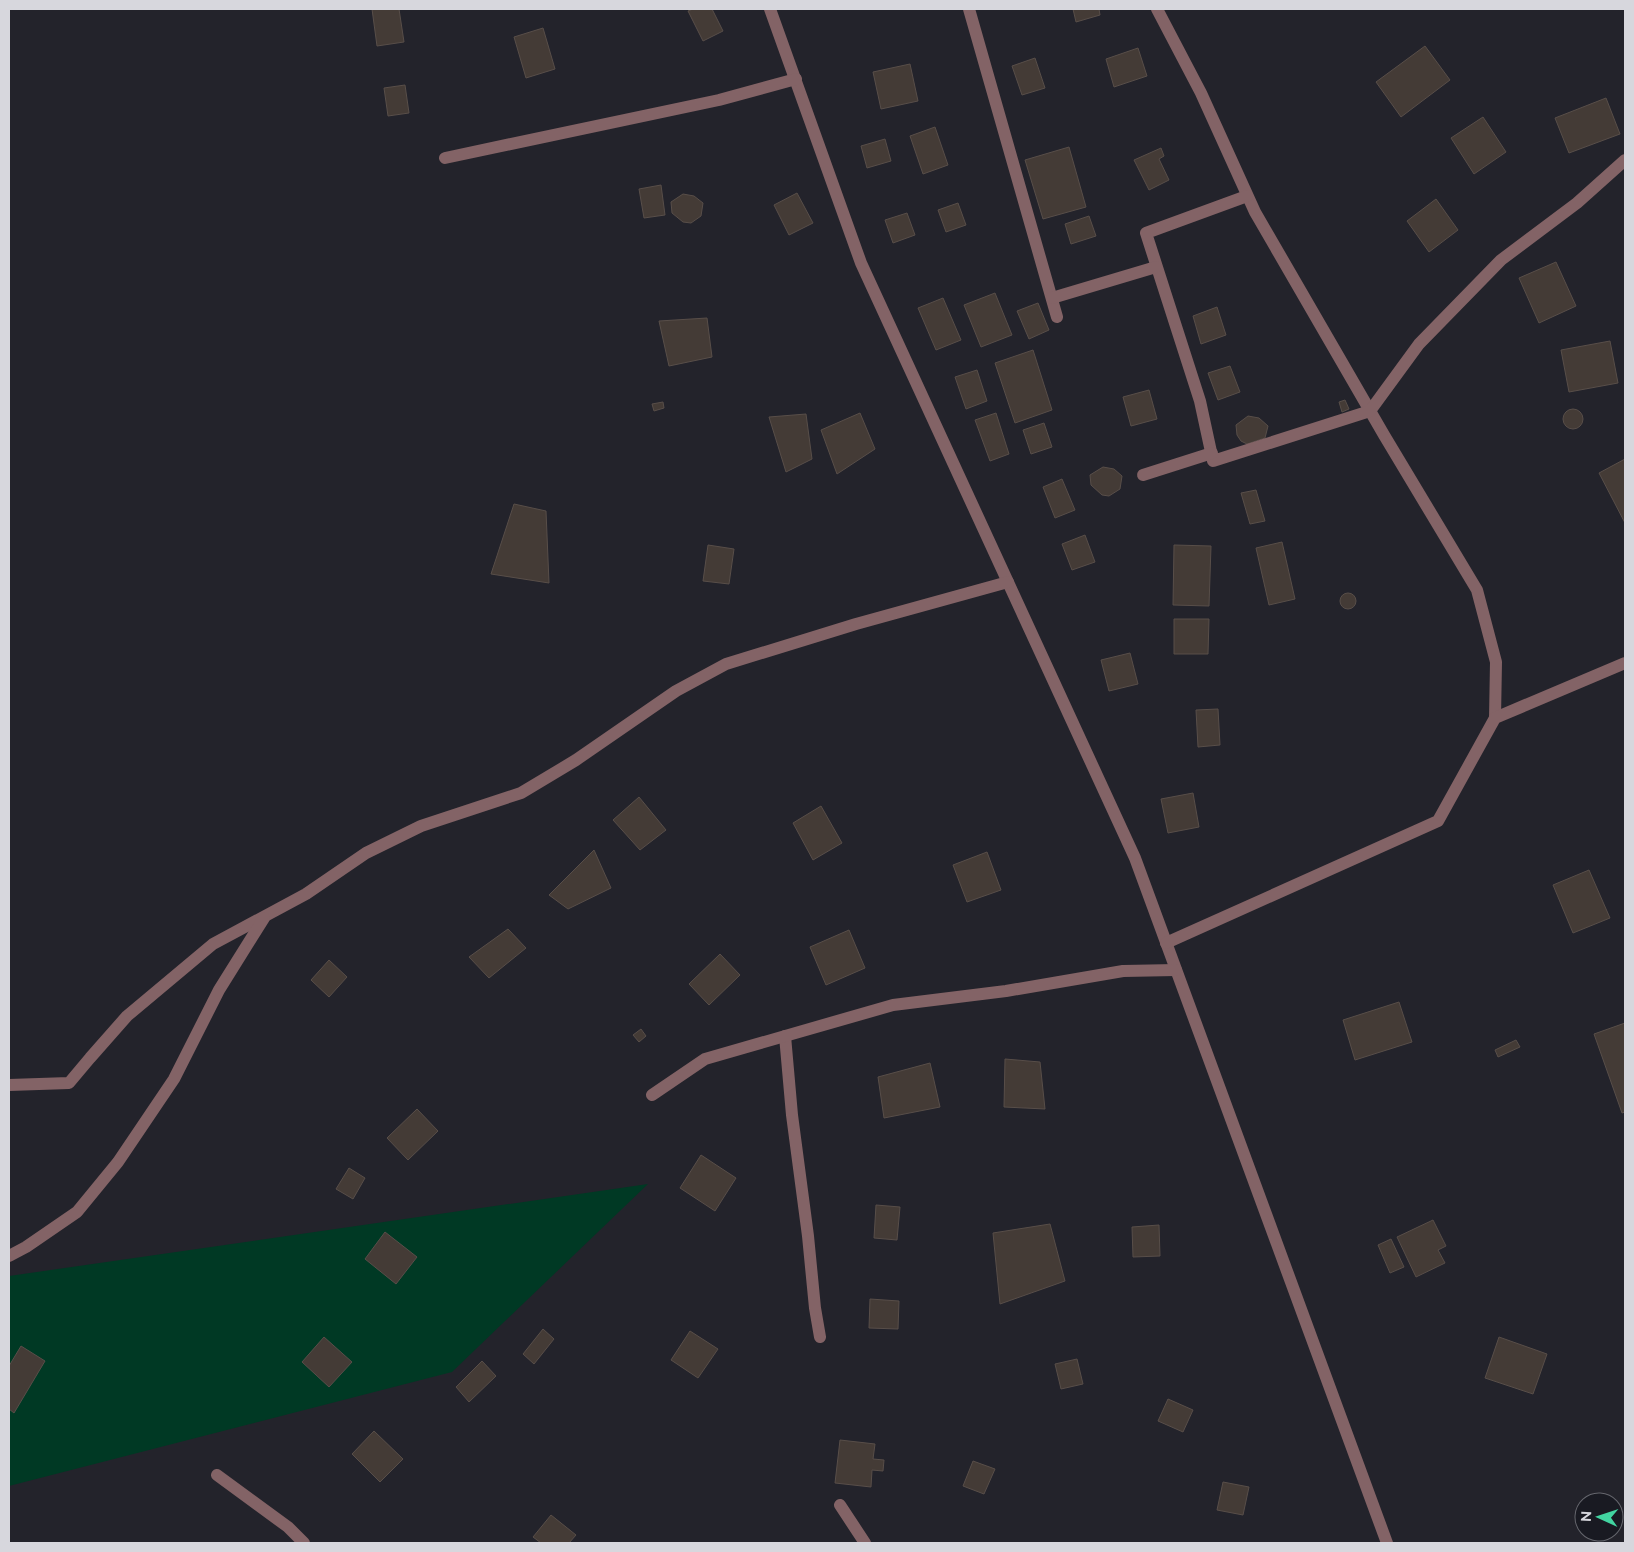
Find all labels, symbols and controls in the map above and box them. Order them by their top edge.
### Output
north arrow [1574,1492,1624,1542]
text: N [1578,1511,1594,1522]

